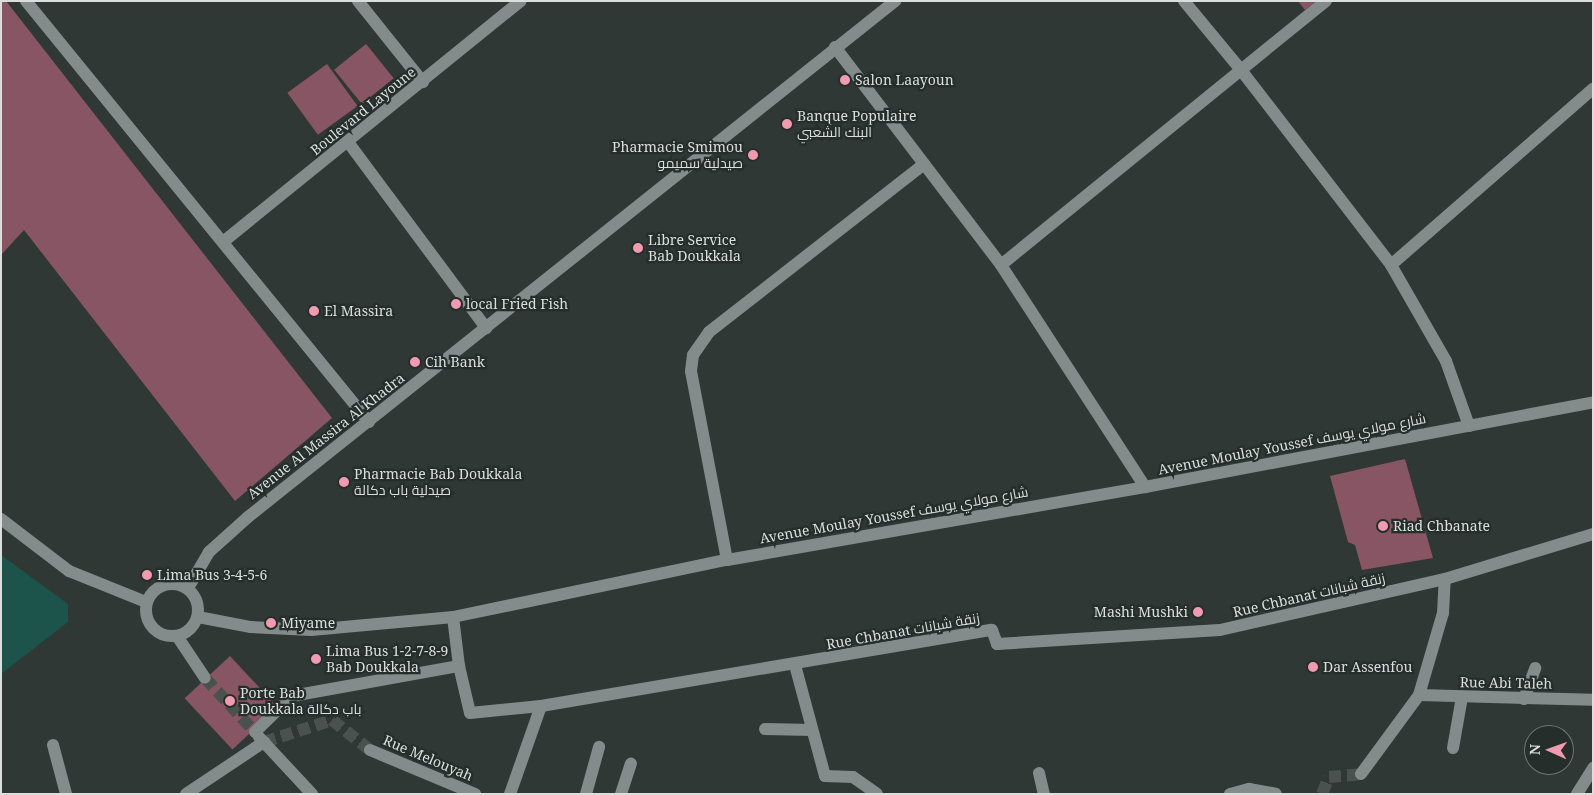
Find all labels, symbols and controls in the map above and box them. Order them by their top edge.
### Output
street label: Boulevard Layoune [307,63,419,159]
place label: Salon Laayoun [855,72,954,88]
marker: Salon Laayoun [839,74,851,86]
place label: Banque Populaire البنك الشعبي [797,108,916,140]
marker: Banque Populaire البنك الشعبي [781,118,793,130]
place label: Pharmacie Smimou صيدلية سميمو [612,139,743,172]
marker: Pharmacie Smimou صيدلية سميمو [747,149,759,161]
place label: Libre Service Bab Doukkala [648,232,741,264]
marker: Libre Service Bab Doukkala [632,242,644,254]
place label: local Fried Fish [466,296,568,312]
marker: local Fried Fish [450,298,462,310]
place label: El Massira [324,303,393,319]
marker: El Massira [308,305,320,317]
place label: Cih Bank [425,354,485,370]
marker: Cih Bank [409,356,421,368]
street label: Avenue Al Massira Al Khadra [244,369,408,503]
street label: Avenue Moulay Youssef شارع مولاي يوسف [1157,410,1427,478]
place label: Pharmacie Bab Doukkala صيدلية باب دكالة [354,466,522,498]
marker: Pharmacie Bab Doukkala صيدلية باب دكالة [338,476,350,488]
street label: Avenue Moulay Youssef شارع مولاي يوسف [759,483,1029,547]
place label: Riad Chbanate [1393,518,1490,534]
marker: Riad Chbanate [1377,520,1389,532]
place label: Lima Bus 3-4-5-6 [157,567,267,583]
marker: Lima Bus 3-4-5-6 [141,569,153,581]
street label: Rue Chbanat زنقة شبانات [1231,569,1387,621]
place label: Mashi Mushki [1094,604,1188,620]
marker: Mashi Mushki [1192,606,1204,618]
street label: Rue Chbanat زنقة شبانات [825,609,981,653]
place label: Miyame [281,615,335,631]
marker: Miyame [265,617,277,629]
place label: Lima Bus 1-2-7-8-9 Bab Doukkala [326,643,448,676]
marker: Lima Bus 1-2-7-8-9 Bab Doukkala [310,653,322,665]
place label: Dar Assenfou [1323,659,1412,675]
marker: Dar Assenfou [1307,661,1319,673]
street label: Rue Abi Taleh [1460,674,1552,692]
place label: Porte Bab Doukkala باب دكالة [240,685,361,718]
marker: Porte Bab Doukkala باب دكالة [224,695,236,707]
north arrow [1524,725,1574,775]
street label: Rue Melouyah [381,732,475,784]
text: N [1525,744,1544,755]

